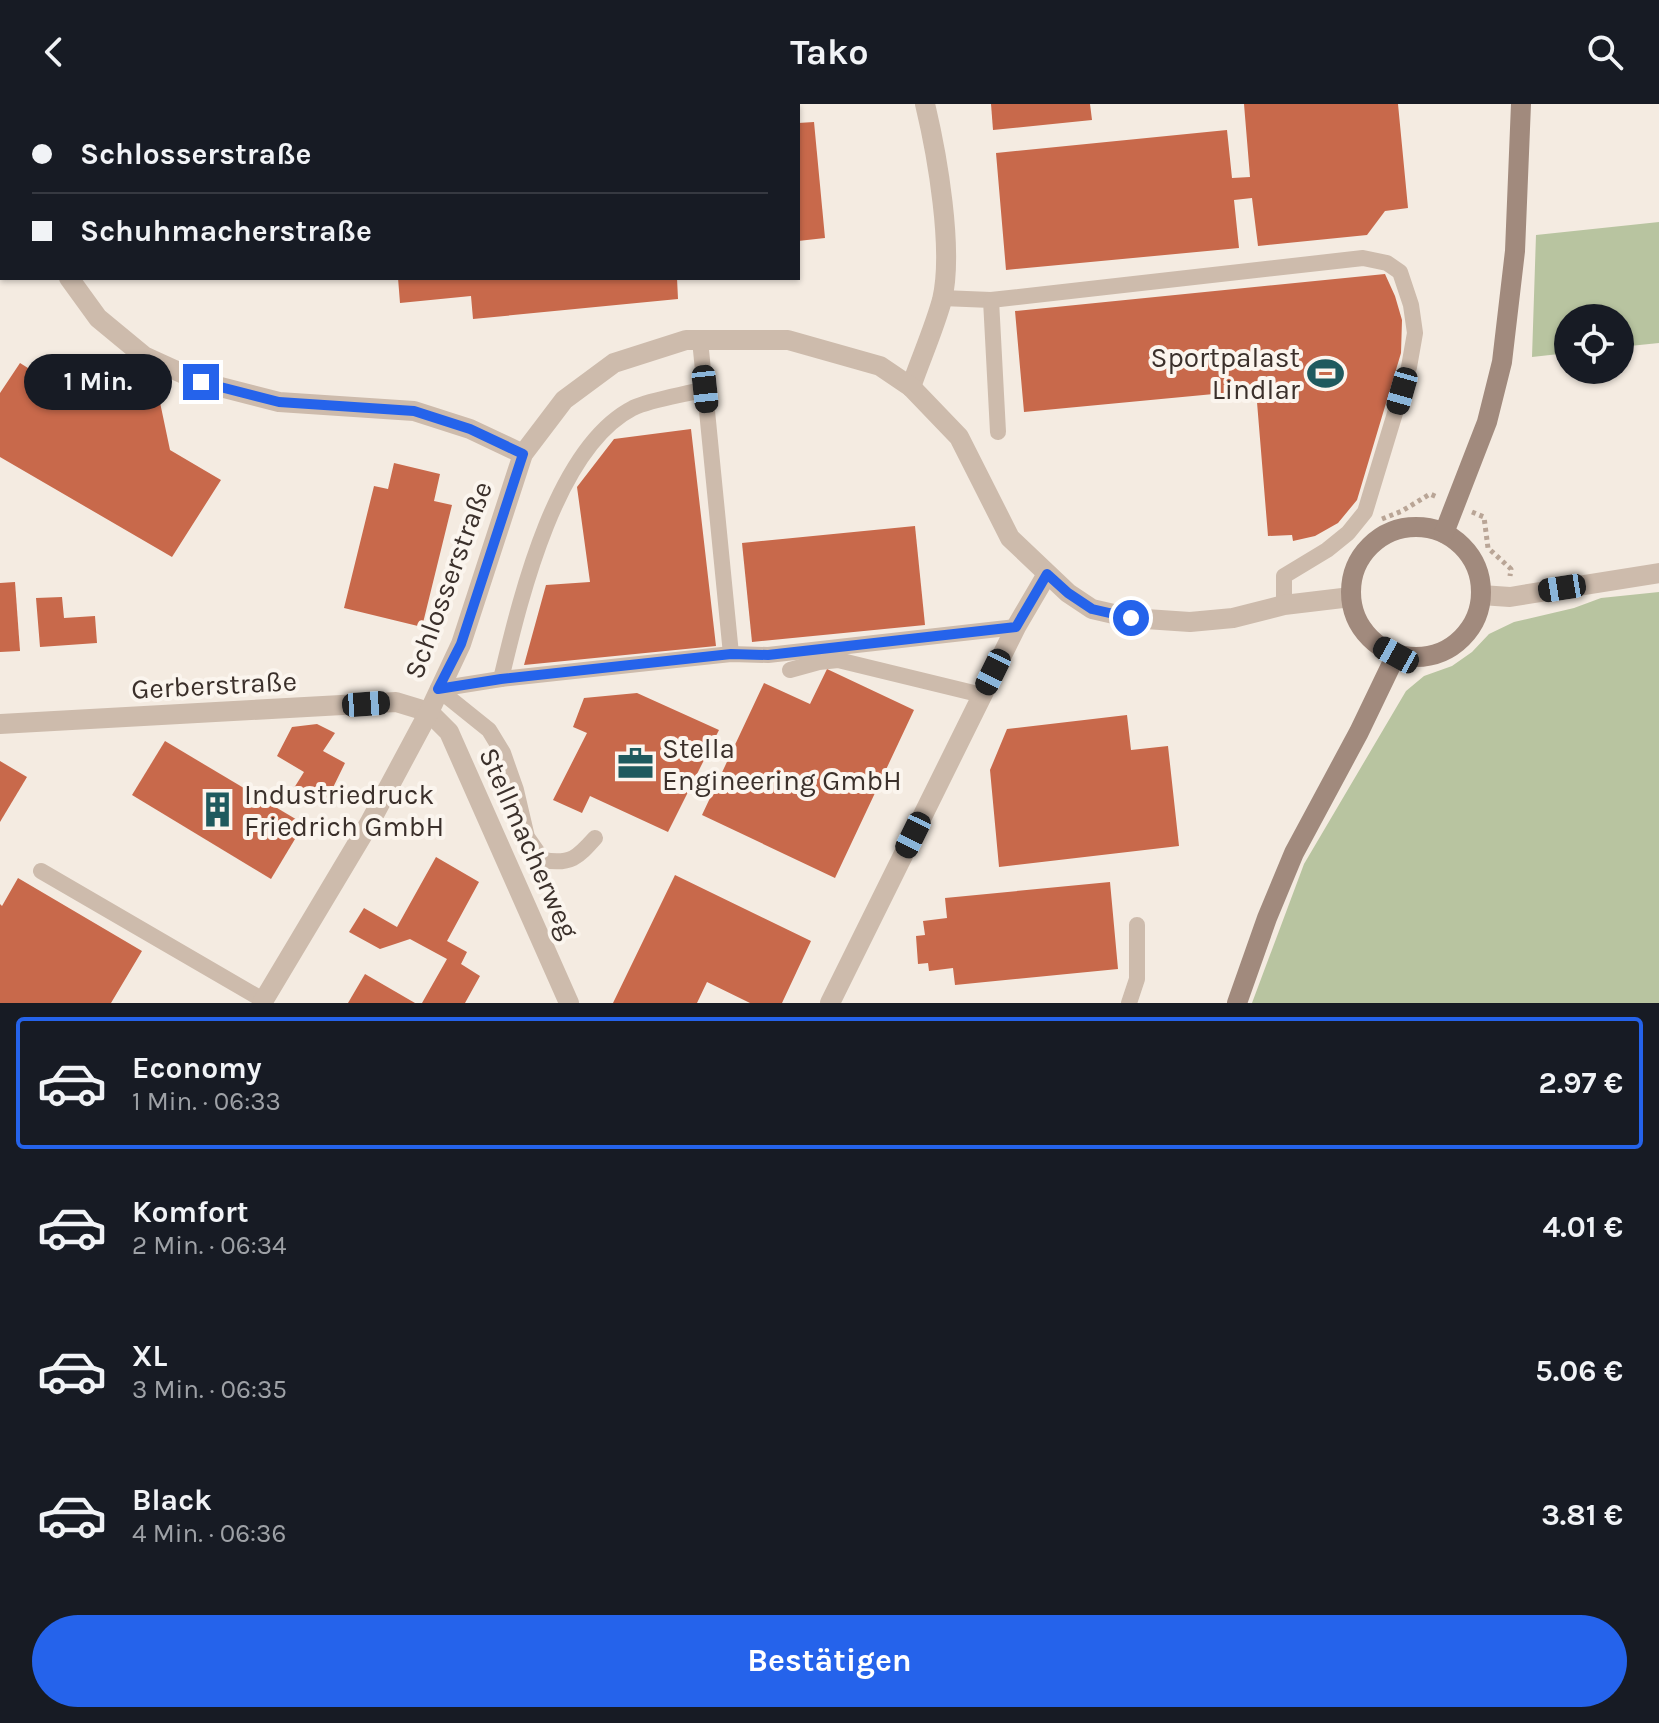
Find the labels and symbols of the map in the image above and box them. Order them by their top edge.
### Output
place label: Sportpalast Lindlar [1150,341,1301,406]
callout: 1 Min. [25,354,173,410]
sports icon: Sportpalast Lindlar [1307,354,1345,392]
route end [183,364,219,400]
car [691,364,719,414]
car [1384,365,1420,417]
street label: Schlosserstraße [397,477,499,683]
car [1536,572,1588,604]
route start [1113,600,1149,636]
car [1369,633,1423,677]
car [972,645,1014,699]
street label: Gerberstraße [130,664,298,706]
car [341,690,391,718]
place label: Stella Engineering GmbH [662,732,902,797]
street label: Stellmacherweg [472,742,586,944]
office icon: Stella Engineering GmbH [617,745,655,783]
place label: Industriedruck Friedrich GmbH [244,778,444,843]
building icon: Industriedruck Friedrich GmbH [199,791,237,829]
car [892,808,934,862]

